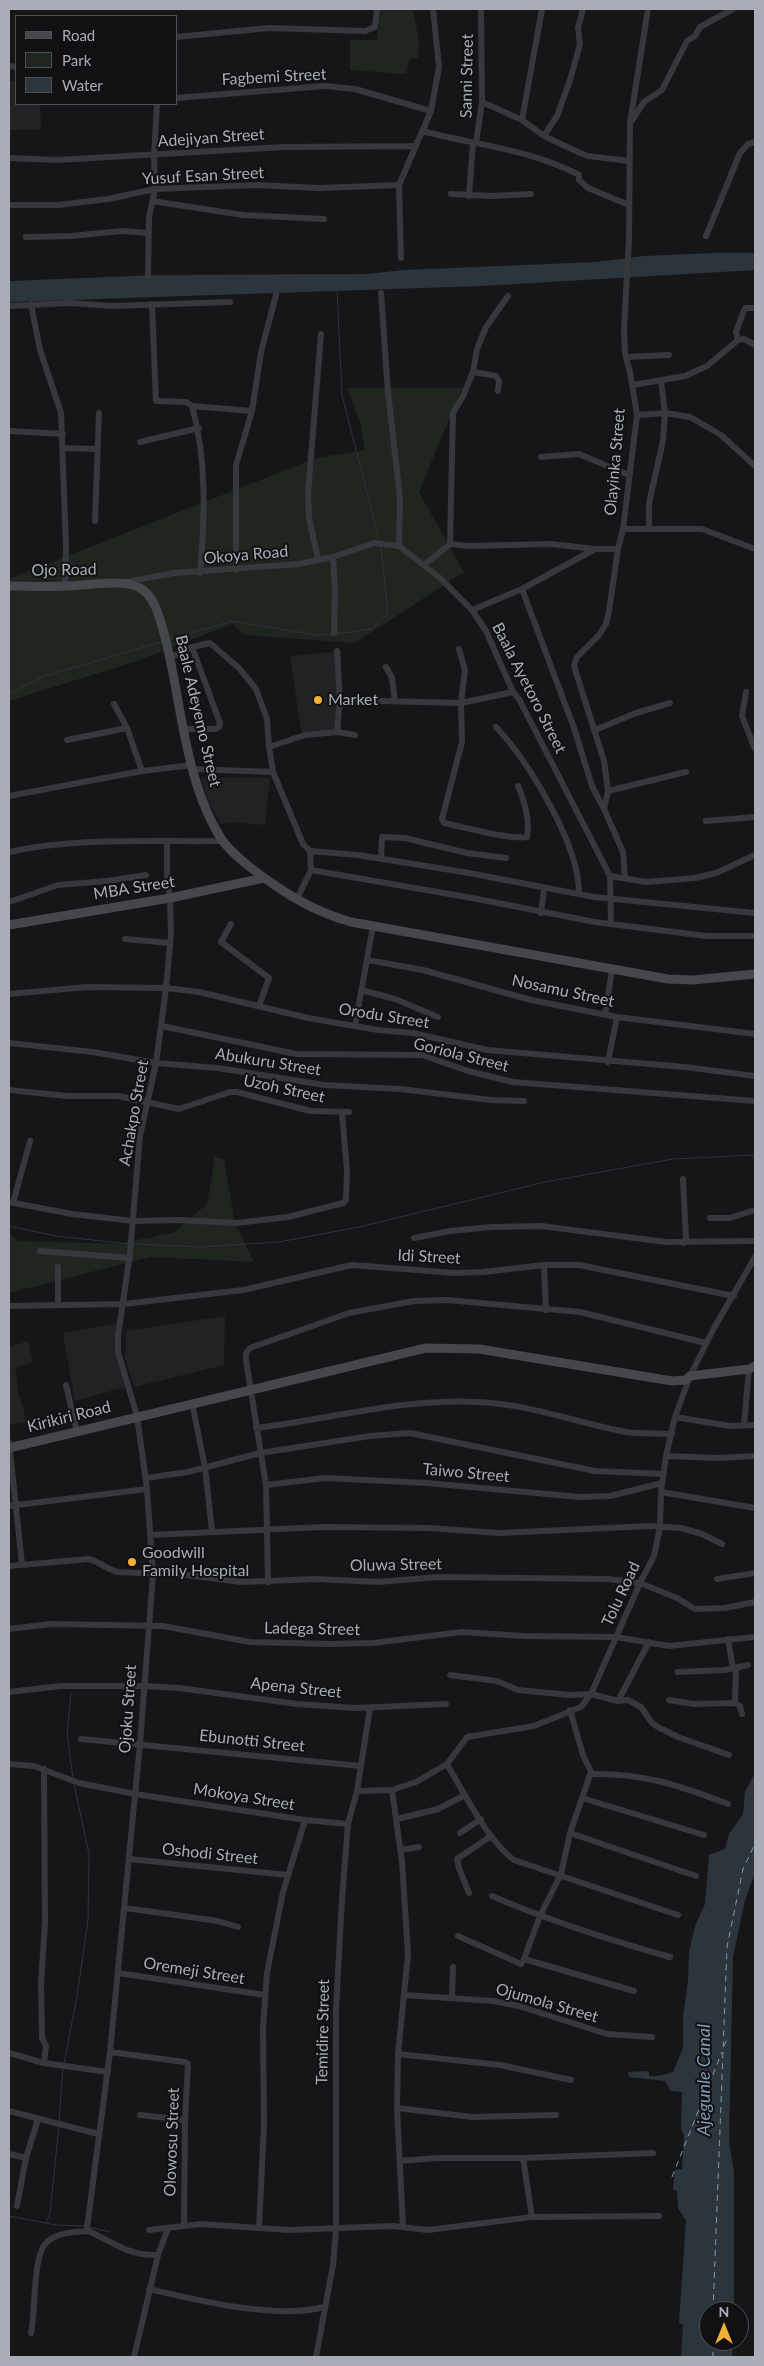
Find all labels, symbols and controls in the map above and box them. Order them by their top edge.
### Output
legend [15,15,178,105]
text: Road [62,26,95,44]
street label: Sanni Street [457,34,477,118]
text: Park [62,51,91,69]
street label: Fagbemi Street [221,65,327,89]
text: Water [62,76,103,94]
street label: Adejiyan Street [157,125,265,151]
street label: Yusuf Esan Street [141,163,265,189]
street label: Olayinka Street [601,408,629,516]
street label: Okoya Road [203,542,289,568]
street label: Ojo Road [31,560,97,580]
street label: Baala Ayetoro Street [488,619,570,757]
street label: Baale Adeyemo Street [171,633,225,789]
place label: Market [328,690,378,710]
marker: Market [312,694,324,706]
street label: MBA Street [92,872,176,904]
street label: Nosamu Street [510,971,616,1011]
street label: Orodu Street [337,999,431,1033]
street label: Goriola Street [411,1034,511,1076]
street label: Abukuru Street [214,1044,322,1080]
street label: Achakpo Street [115,1058,153,1168]
street label: Uzoh Street [242,1071,326,1107]
street label: Idi Street [397,1246,461,1268]
street label: Kirikiri Road [25,1397,113,1437]
street label: Taiwo Street [422,1460,510,1486]
place label: Goodwill Family Hospital [142,1543,249,1581]
street label: Oluwa Street [350,1555,442,1575]
marker: Goodwill Family Hospital [126,1556,138,1568]
street label: Tolu Road [598,1559,644,1629]
street label: Ladega Street [264,1619,360,1639]
street label: Ojoku Street [115,1664,141,1754]
street label: Apena Street [250,1674,342,1702]
street label: Ebunotti Street [198,1726,306,1756]
street label: Mokoya Street [192,1780,296,1814]
street label: Oshodi Street [161,1839,259,1869]
street label: Oremeji Street [142,1954,246,1988]
street label: Temidire Street [312,1979,334,2085]
street label: Ojumola Street [494,1979,600,2027]
water label: Ajegunle Canal [693,2024,715,2136]
street label: Olowosu Street [161,2087,183,2197]
north arrow [699,2301,749,2351]
text: N [719,2303,729,2320]

